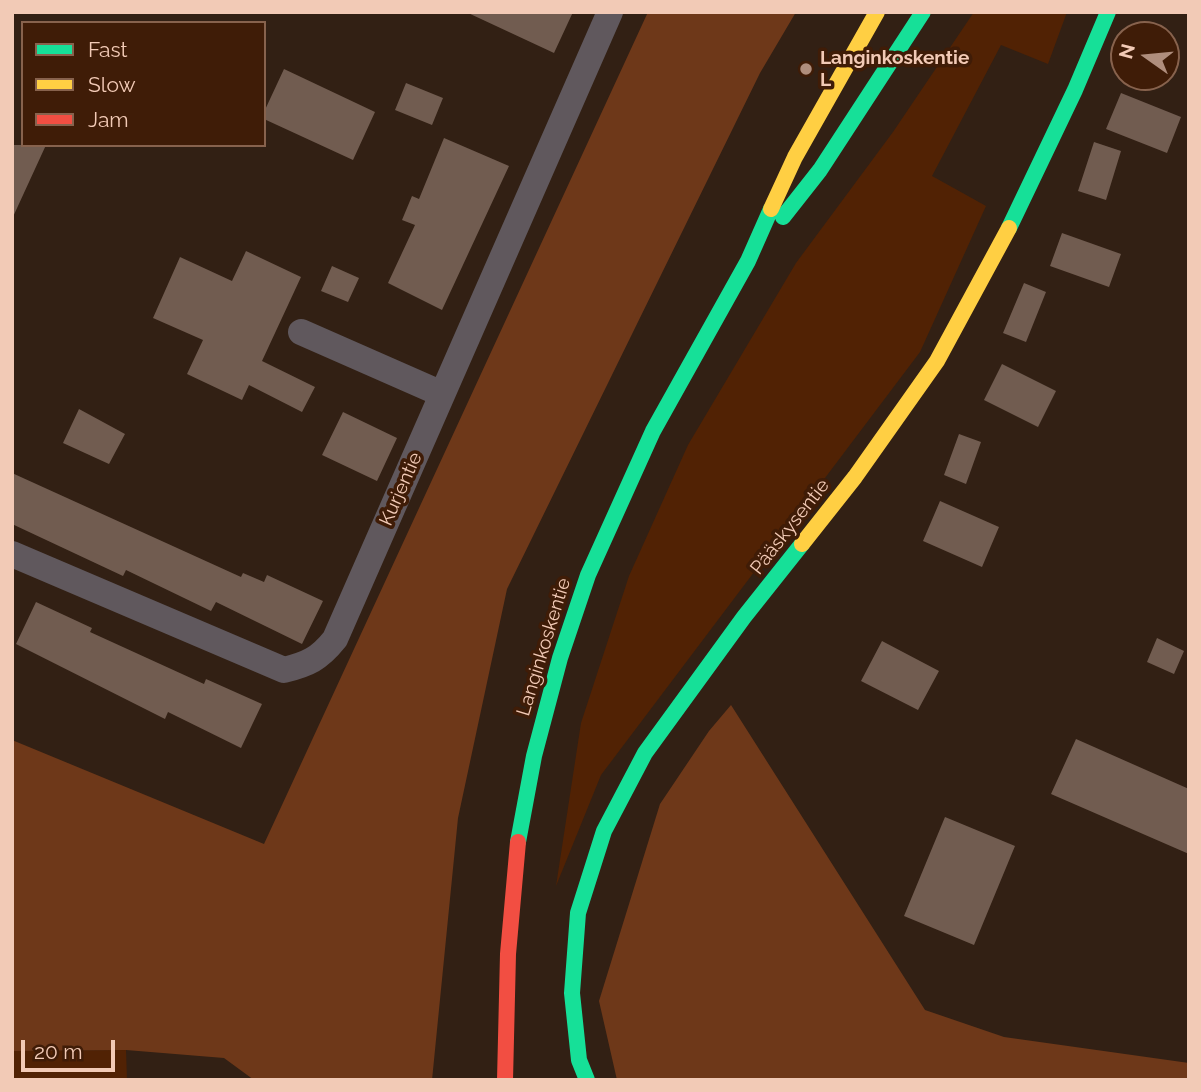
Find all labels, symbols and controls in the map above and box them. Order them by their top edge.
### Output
legend [21,21,266,147]
north arrow [1110,21,1180,91]
text: Fast [88,37,128,62]
text: N [1114,41,1139,61]
place label: Langinkoskentie L [820,47,969,91]
marker: Langinkoskentie L [798,61,814,77]
text: Slow [88,72,136,97]
text: Jam [88,107,129,132]
street label: Kurjentie [375,449,427,529]
street label: Pääskysentie [746,475,834,579]
street label: Langinkoskentie [512,575,576,719]
scale bar [24,1026,119,1070]
text: 20 m [34,1039,82,1064]

